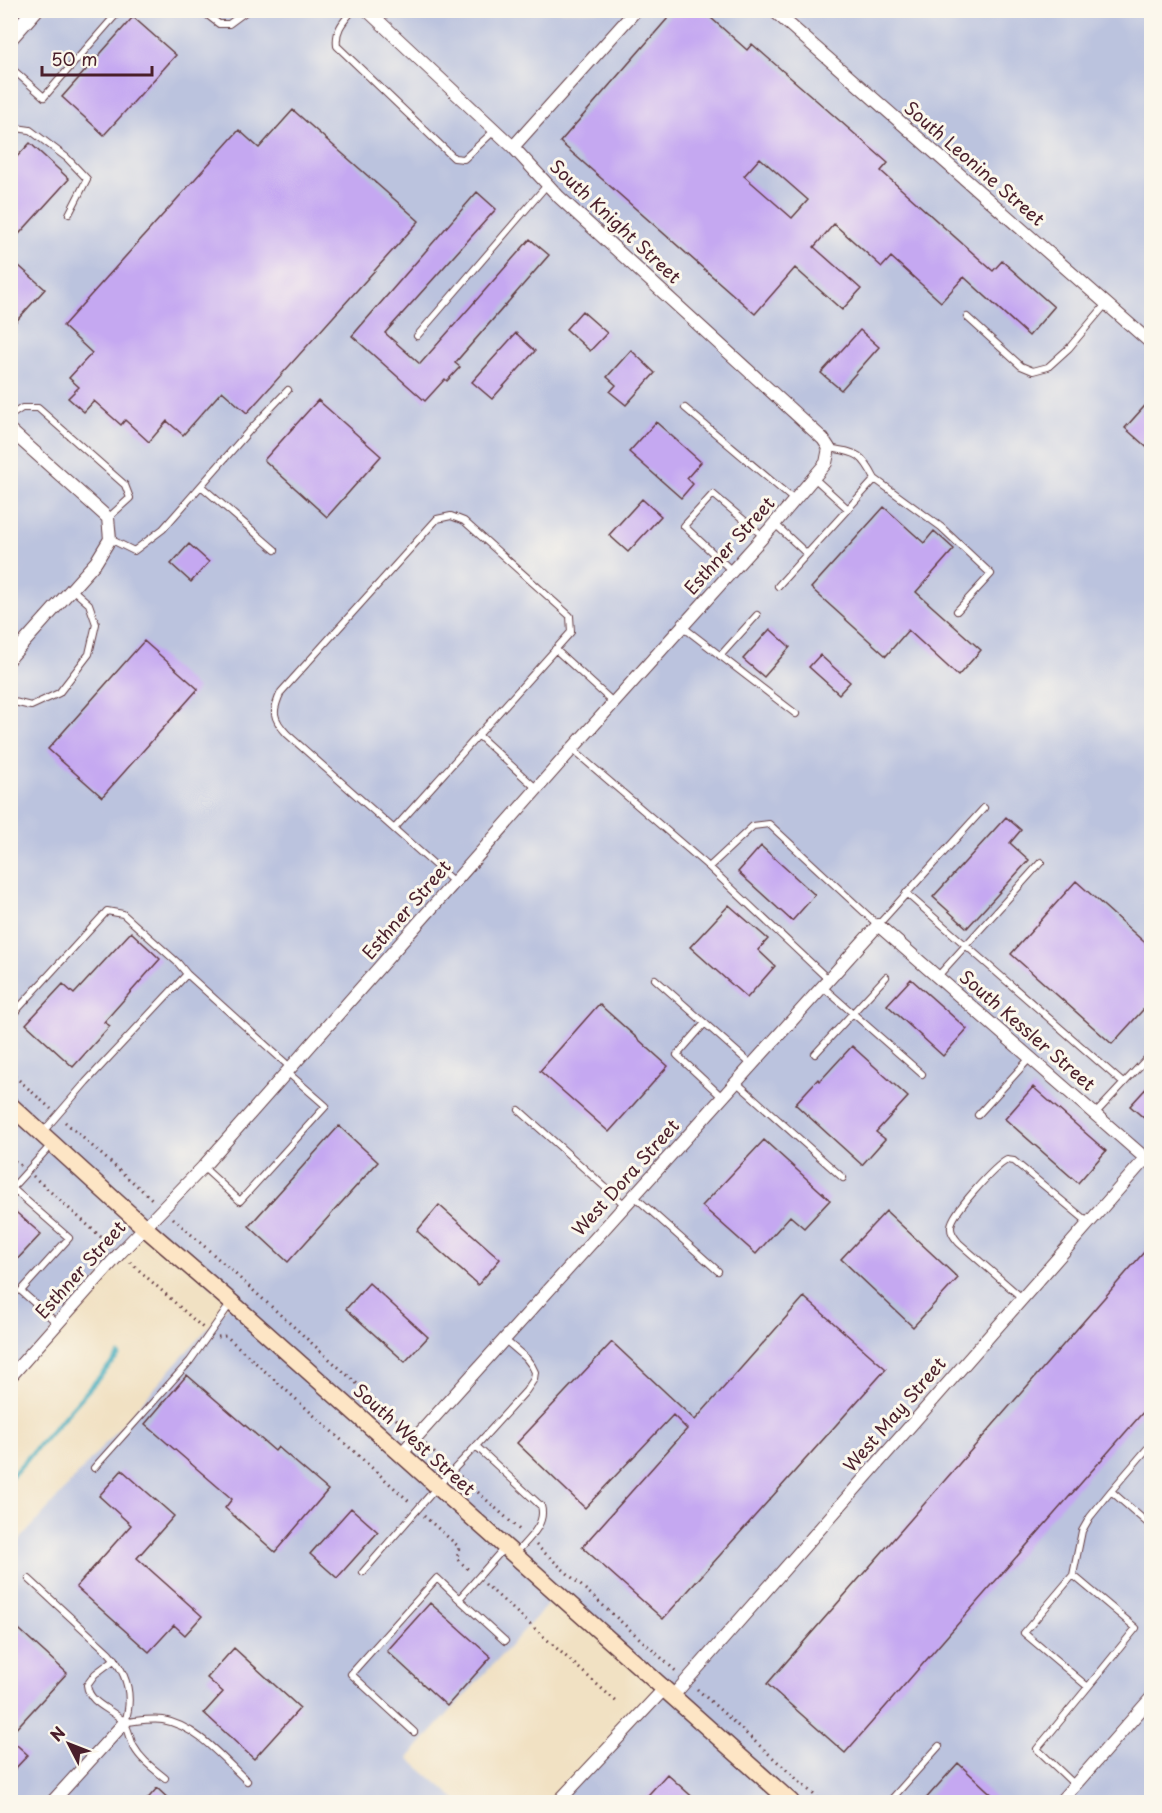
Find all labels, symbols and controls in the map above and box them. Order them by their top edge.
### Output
scale bar [42,39,152,77]
text: 50 m [51,45,98,72]
street label: South Leonine Street [899,94,1051,232]
street label: South Knight Street [544,153,688,289]
street label: Esthner Street [677,490,780,600]
street label: Esthner Street [355,853,457,965]
street label: South Kessler Street [954,963,1102,1097]
street label: West Dora Street [565,1112,685,1242]
street label: Esthner Street [28,1214,131,1324]
street label: West May Street [836,1350,952,1478]
street label: South West Street [348,1377,482,1501]
north arrow [39,1714,99,1774]
text: N [44,1721,70,1746]

